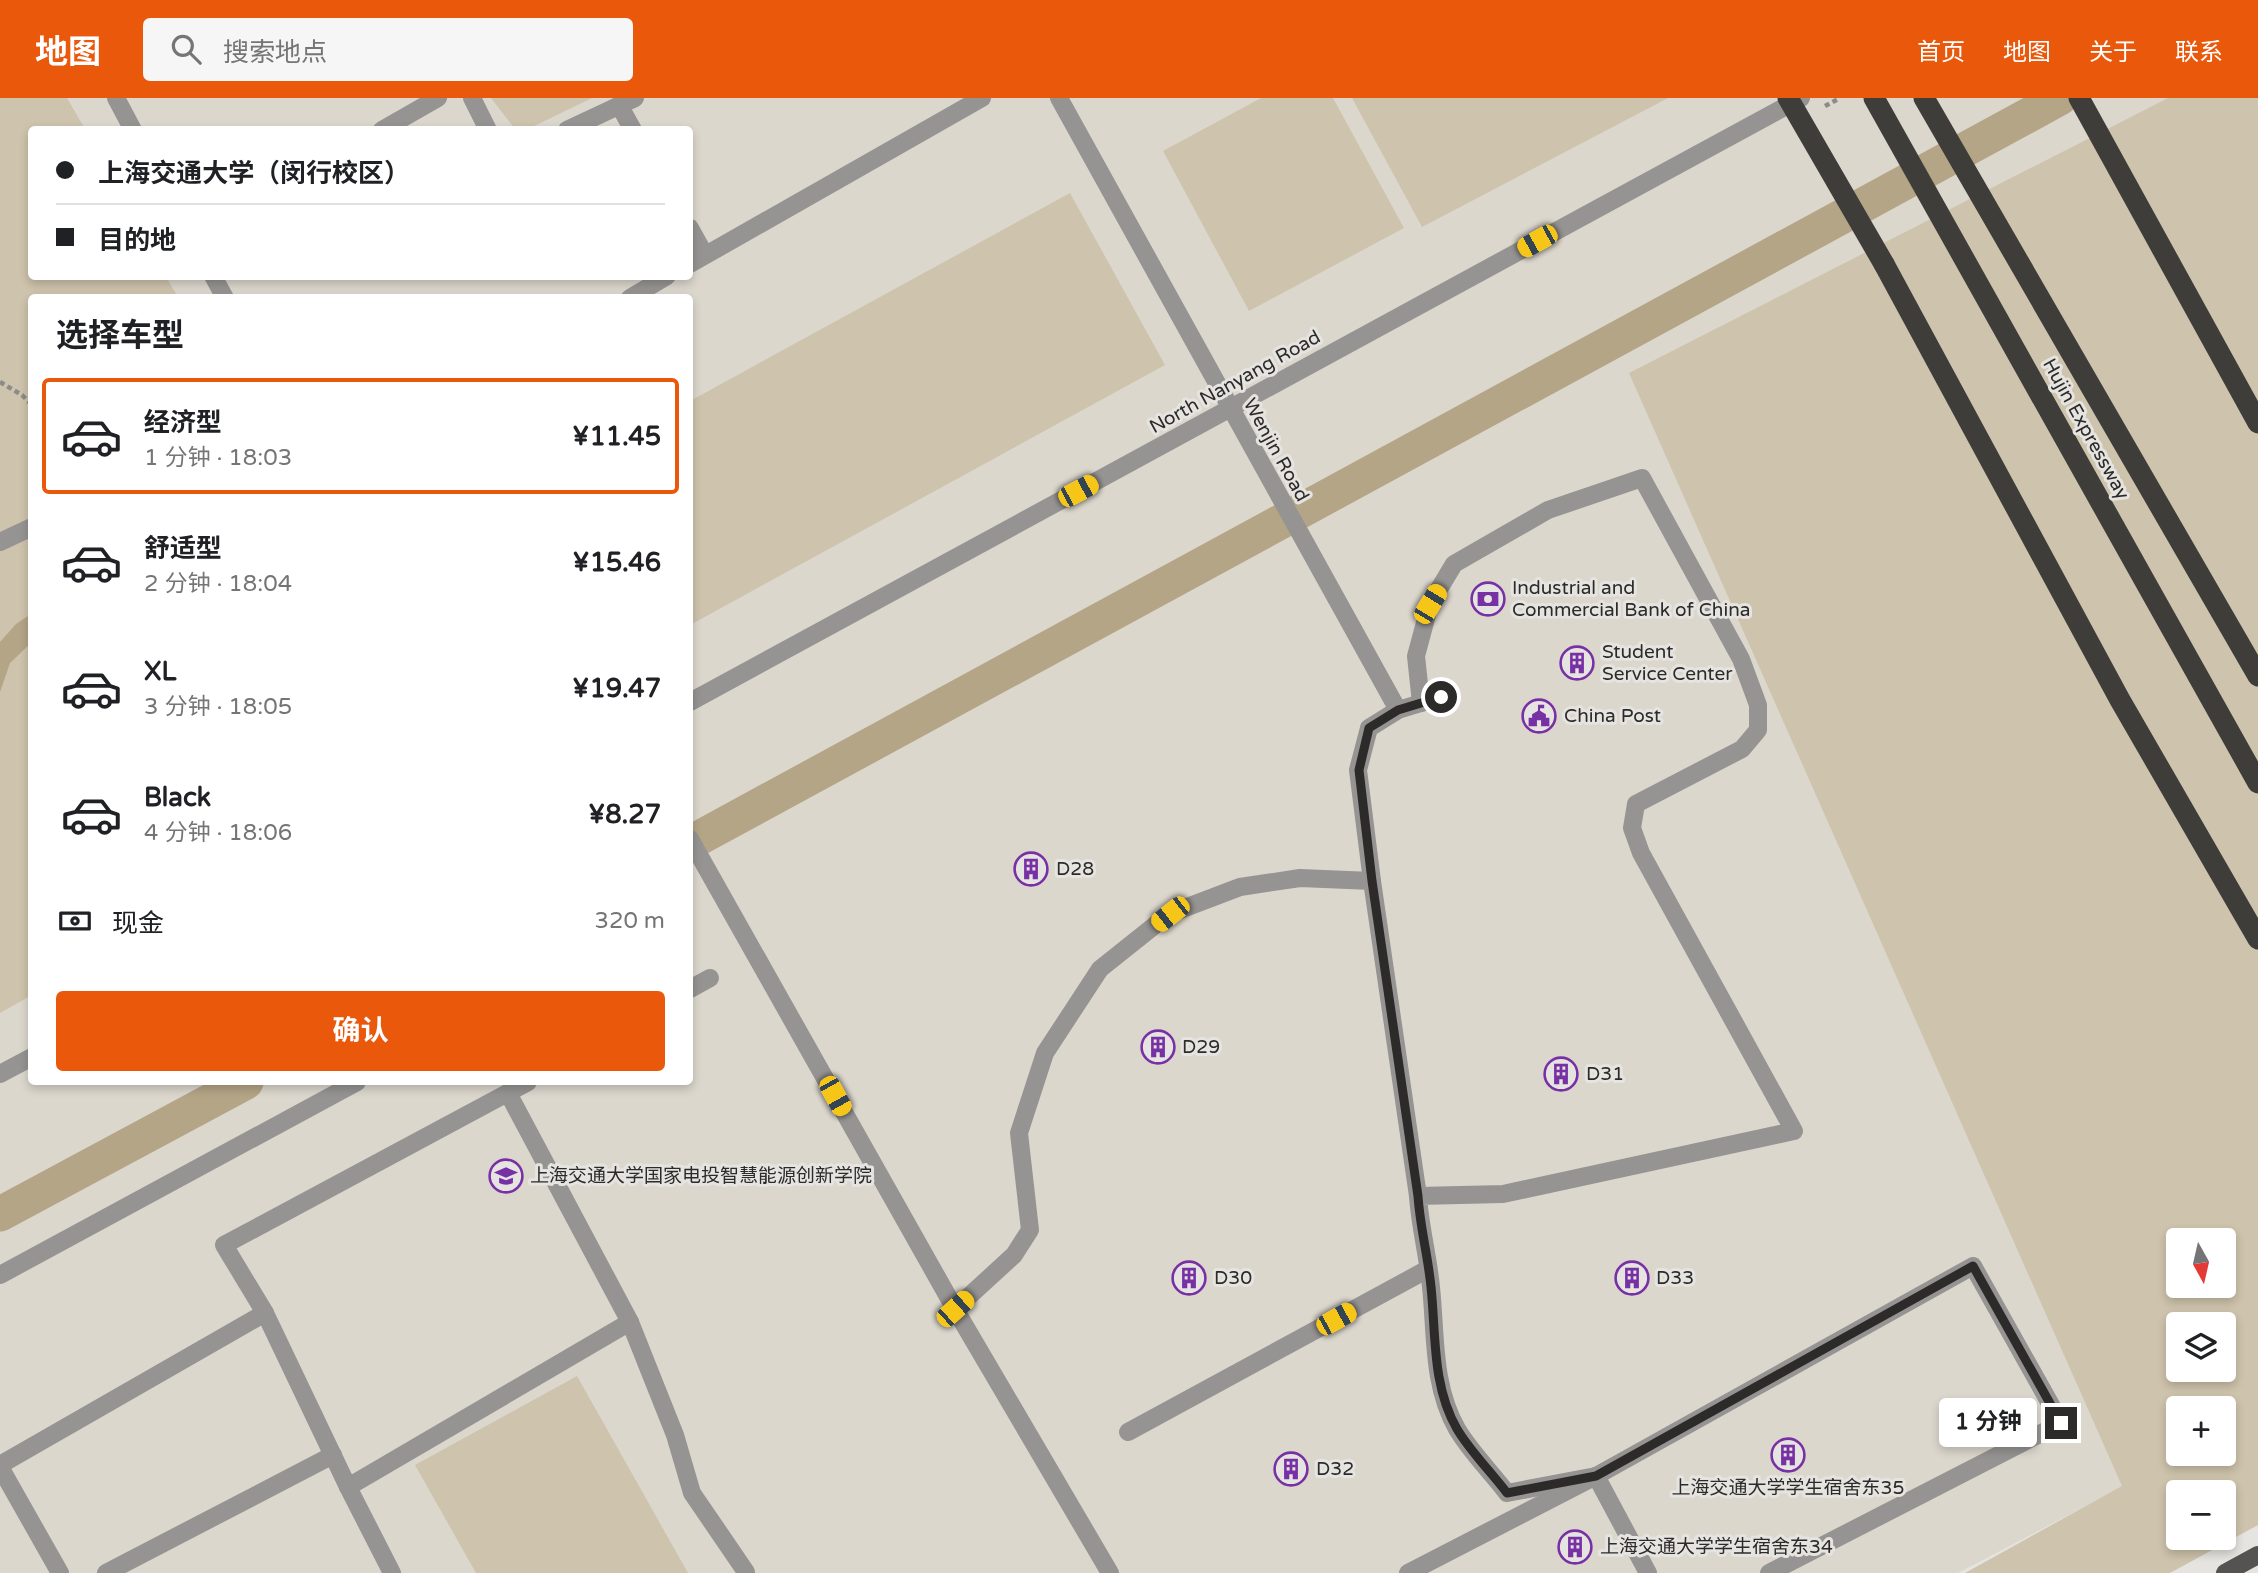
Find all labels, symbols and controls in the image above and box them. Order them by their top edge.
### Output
search box [143,18,633,81]
icon: search [167,30,205,68]
text: 地图 [35,33,101,72]
text: 搜索地点 [223,37,327,68]
text: 首页 [1917,38,1965,67]
text: 地图 [2003,38,2051,67]
text: 关于 [2089,38,2137,67]
text: 联系 [2175,38,2223,67]
text: 上海交通大学（闵行校区） [98,158,410,189]
car [1514,222,1561,260]
text: 目的地 [98,225,176,256]
text: 选择车型 [56,317,184,355]
street label: North Nanyang Road [1146,326,1324,438]
street label: Hujin Expressway [2038,355,2134,503]
street label: Wenjin Road [1239,395,1313,505]
icon: car [60,405,123,468]
text: 经济型 [144,407,222,438]
text: ¥11.45 [572,421,661,452]
text: 1 分钟 · 18:03 [144,444,292,472]
car [1055,472,1102,510]
icon: car [60,531,123,594]
text: 舒适型 [144,533,222,564]
text: ¥15.46 [573,547,661,578]
text: 2 分钟 · 18:04 [144,570,292,598]
place label: Industrial and Commercial Bank of China [1512,577,1750,621]
bank icon: Industrial and Commercial Bank of China [1469,580,1507,618]
car [1411,581,1450,627]
place label: Student Service Center [1602,641,1733,685]
building icon: Student Service Center [1558,644,1596,682]
text: XL [144,656,176,687]
icon: car [60,657,123,720]
text: ¥19.47 [572,673,661,704]
route start [1425,681,1457,713]
text: 3 分钟 · 18:05 [144,693,292,721]
public building icon: China Post [1520,697,1558,735]
place label: China Post [1564,705,1661,727]
text: Black [144,782,211,813]
icon: car [60,783,123,846]
text: ¥8.27 [588,799,661,830]
text: 4 分钟 · 18:06 [144,819,292,847]
building icon: D28 [1012,850,1050,888]
place label: D28 [1056,858,1094,880]
car [1147,893,1194,935]
icon: cash [56,902,94,940]
text: 320 m [595,907,665,935]
text: 现金 [112,908,164,939]
button: 确认 [56,991,665,1071]
building icon: D29 [1139,1028,1177,1066]
place label: D29 [1182,1036,1220,1058]
building icon: D31 [1542,1055,1580,1093]
place label: D31 [1586,1063,1624,1085]
car [816,1073,855,1119]
school or university icon: 上海交通大学国家电投智慧能源创新学院 [487,1157,525,1195]
place label: 上海交通大学国家电投智慧能源创新学院 [530,1165,872,1187]
north arrow [2166,1228,2236,1298]
map controls [2166,1228,2236,1550]
building icon: D30 [1170,1259,1208,1297]
building icon: D33 [1613,1259,1651,1297]
place label: D30 [1214,1267,1252,1289]
place label: D33 [1656,1267,1694,1289]
car [933,1287,978,1331]
car [1313,1300,1360,1338]
button: layers [2166,1312,2236,1382]
button: + [2166,1396,2236,1466]
callout: 1 分钟 [1938,1398,2036,1448]
route end [2045,1407,2077,1439]
text: 1 分钟 [1955,1408,2021,1436]
building icon: 上海交通大学学生宿舍东35 [1769,1436,1807,1474]
building icon: D32 [1272,1450,1310,1488]
place label: D32 [1316,1458,1354,1480]
place label: 上海交通大学学生宿舍东35 [1672,1477,1904,1499]
button: − [2166,1480,2236,1550]
building icon: 上海交通大学学生宿舍东34 [1556,1528,1594,1566]
place label: 上海交通大学学生宿舍东34 [1600,1536,1833,1558]

